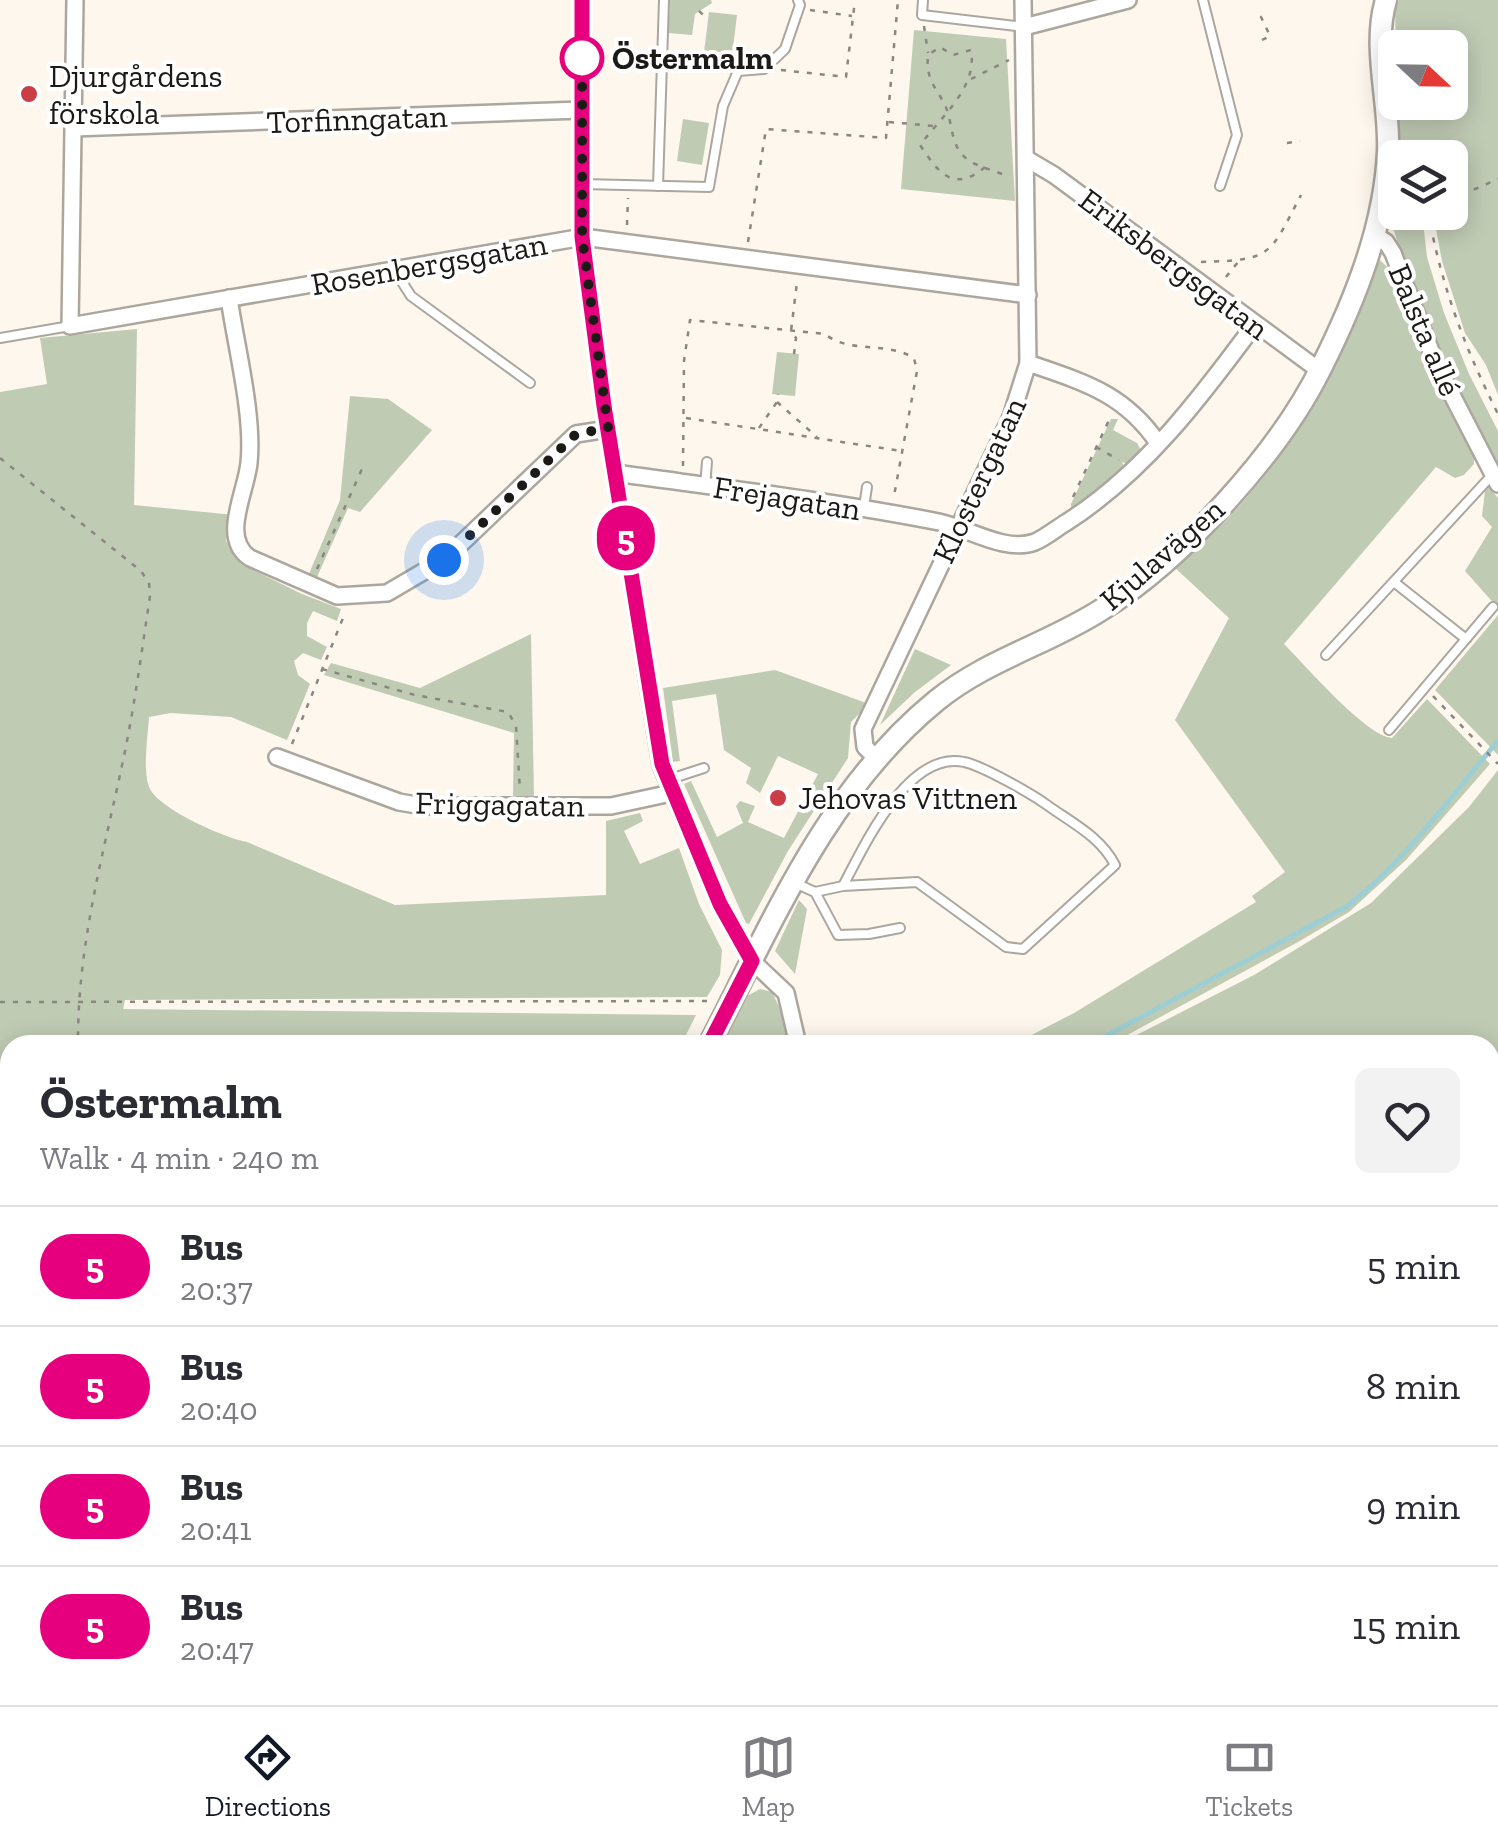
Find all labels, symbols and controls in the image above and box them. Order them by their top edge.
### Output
north arrow [1378,30,1468,120]
map controls [1378,30,1468,230]
marker: Östermalm [561,37,603,79]
place label: Östermalm [612,39,773,77]
place label: Djurgårdens förskola [49,57,222,132]
marker: Djurgårdens förskola [18,83,40,105]
street label: Torfinngatan [266,97,449,141]
button: layers [1378,140,1468,230]
street label: Eriksbergsgatan [1072,180,1277,348]
street label: Rosenbergsgatan [308,224,551,303]
street label: Balsta allé [1380,258,1470,402]
street label: Klostergatan [924,390,1034,569]
street label: Frejagatan [711,468,864,528]
street label: Kjulavägen [1092,489,1232,618]
line badge: 5 [594,506,658,570]
text: 5 [617,517,635,559]
your location [419,535,469,585]
place label: Jehovas Vittnen [798,779,1018,817]
street label: Friggagatan [415,784,586,824]
marker: Jehovas Vittnen [767,787,789,809]
button: heart [1355,1068,1460,1173]
text: Östermalm [40,1073,282,1130]
text: Walk · 4 min · 240 m [40,1139,319,1177]
text: Bus [180,1224,243,1270]
text: 5 min [1367,1243,1460,1289]
text: 5 [86,1245,104,1287]
text: 20:37 [180,1270,253,1308]
text: Bus [180,1344,243,1390]
text: 8 min [1366,1363,1460,1409]
text: 5 [86,1365,104,1407]
text: 20:40 [180,1390,258,1428]
text: Bus [180,1464,243,1510]
text: 9 min [1366,1483,1460,1529]
text: 5 [86,1485,104,1527]
text: 20:41 [180,1510,252,1548]
text: Bus [180,1584,243,1630]
text: 15 min [1352,1603,1460,1649]
text: 5 [86,1605,104,1647]
text: 20:47 [180,1630,254,1668]
tab: Directions [205,1730,331,1823]
tab: Map [741,1730,796,1823]
tab: Tickets [1205,1730,1293,1823]

